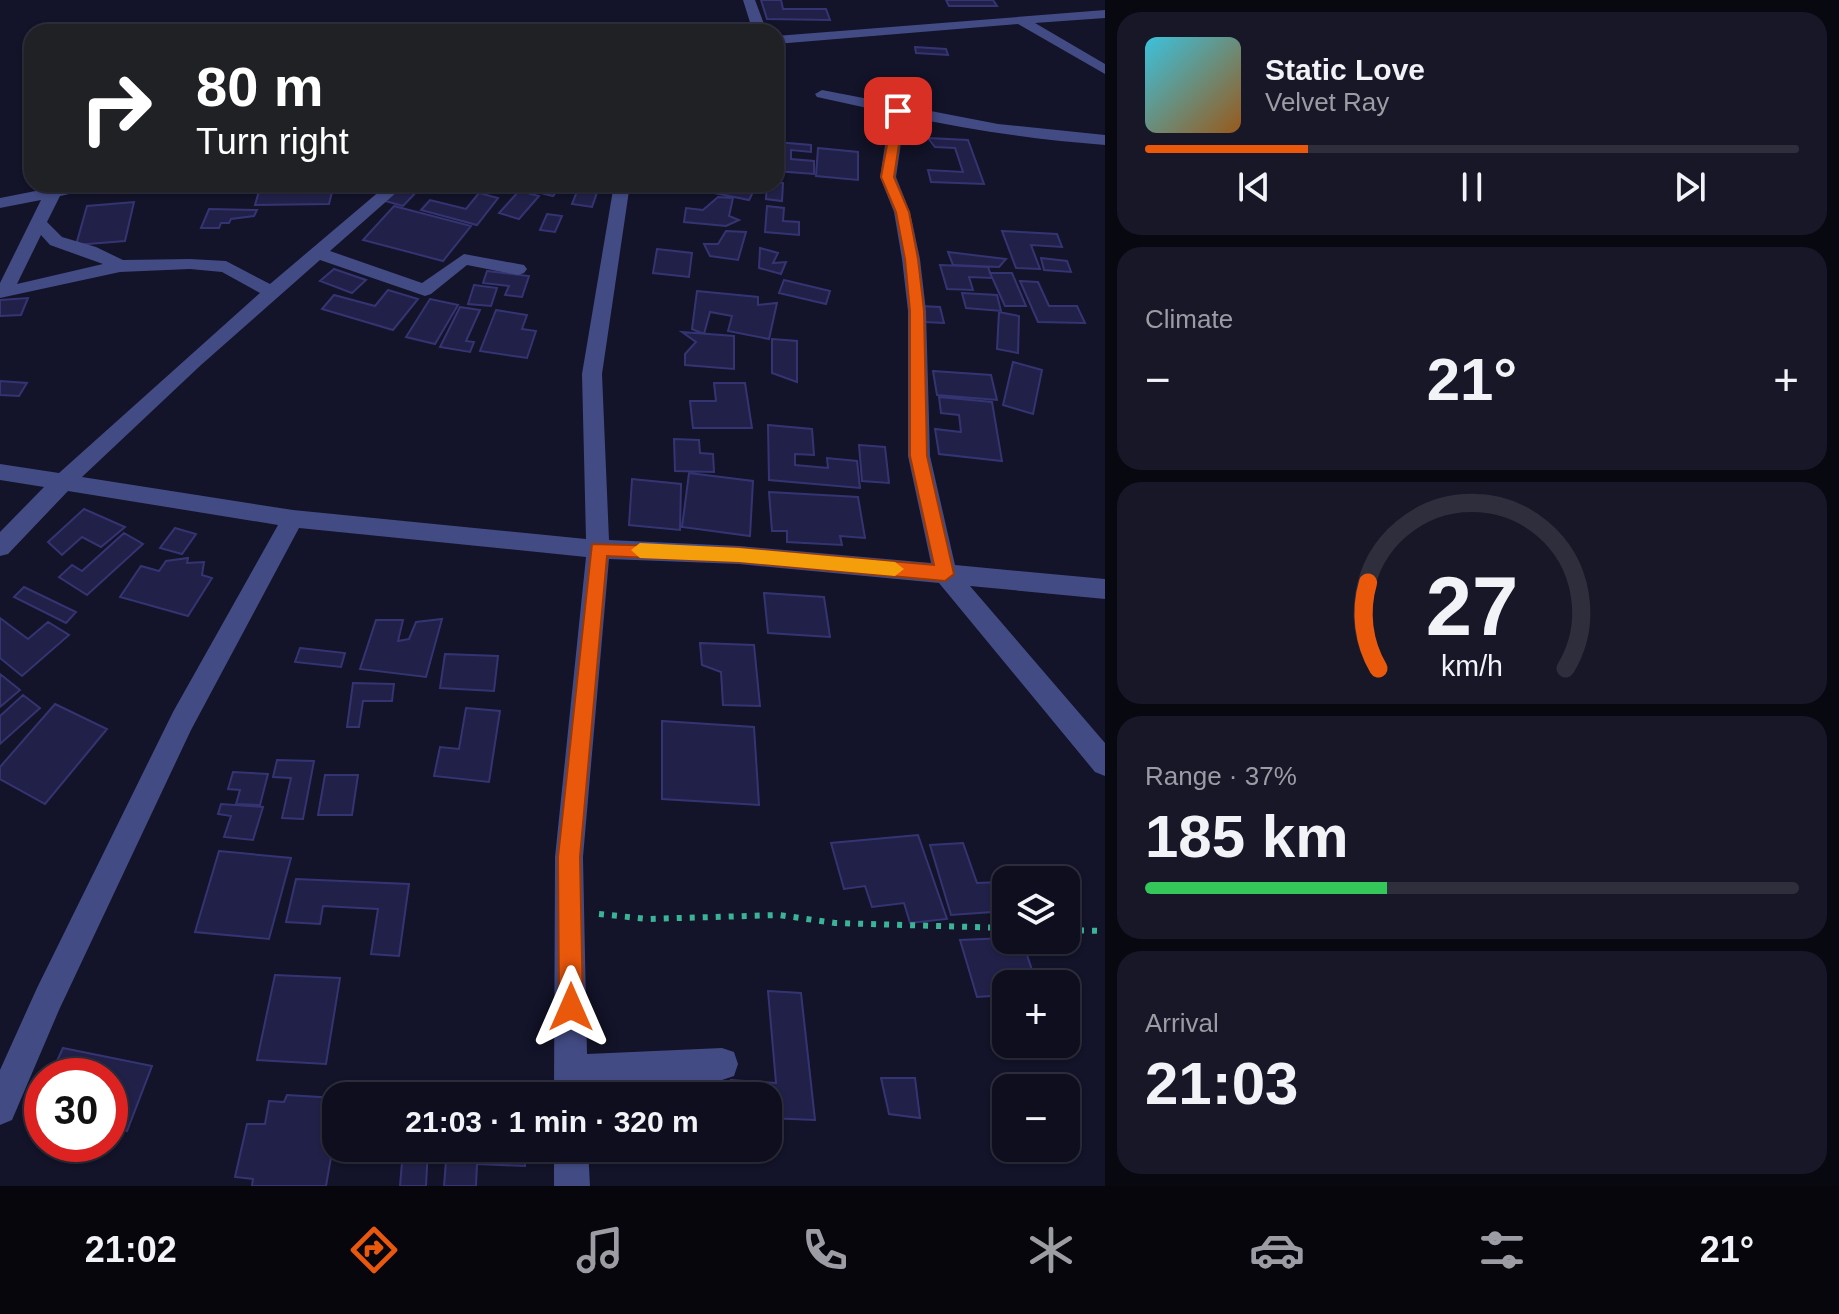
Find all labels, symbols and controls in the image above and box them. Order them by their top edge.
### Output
text: Static Love [1265,53,1425,86]
text: 80 m [196,55,324,118]
icon: right [64,56,168,160]
pin [864,77,932,145]
text: Velvet Ray [1265,87,1389,117]
icon: arrive [876,89,920,133]
text: Turn right [196,121,349,162]
icon: previous [1232,165,1276,209]
icon: pause [1450,165,1494,209]
icon: next [1668,165,1712,209]
text: Climate [1145,304,1233,334]
text: 21° [1427,346,1517,413]
text: − [1145,355,1171,404]
text: + [1773,355,1799,404]
text: 27 [1426,560,1518,653]
text: km/h [1441,650,1503,682]
text: Range · 37% [1145,761,1297,791]
text: 185 km [1145,803,1349,870]
map controls [992,866,1080,1162]
button: layers [992,866,1080,954]
position arrow [529,965,613,1049]
button: + [992,970,1080,1058]
text: Arrival [1145,1008,1219,1038]
text: 21:03 [1145,1050,1298,1117]
speed limit sign: 30 [24,1058,128,1162]
button: − [992,1074,1080,1162]
text: 21:03 · 1 min · 320 m [405,1105,699,1138]
icon: directions [346,1222,402,1278]
icon: music [572,1222,628,1278]
icon: phone [797,1222,853,1278]
icon: climate [1023,1222,1079,1278]
icon: car [1249,1222,1305,1278]
icon: filters [1474,1222,1530,1278]
text: 21:02 [85,1229,177,1270]
text: 21° [1700,1229,1754,1270]

